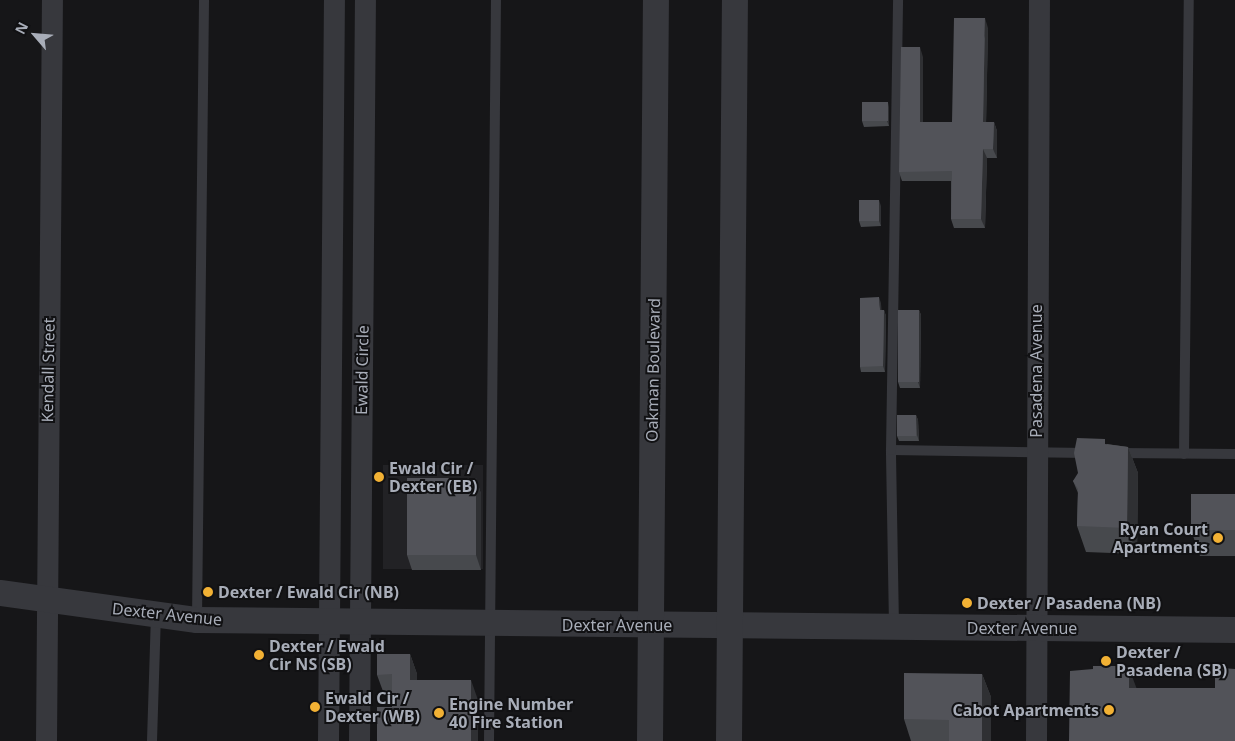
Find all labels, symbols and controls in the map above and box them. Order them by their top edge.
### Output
north arrow [10,10,60,60]
text: N [10,19,32,37]
street label: Oakman Boulevard [642,298,664,442]
street label: Pasadena Avenue [1026,304,1046,438]
street label: Kendall Street [37,317,59,423]
street label: Ewald Circle [352,325,372,415]
place label: Ewald Cir / Dexter (EB) [389,458,477,496]
marker: Ewald Cir / Dexter (EB) [373,471,385,483]
place label: Ryan Court Apartments [1113,519,1208,557]
marker: Ryan Court Apartments [1212,532,1224,544]
place label: Dexter / Ewald Cir (NB) [218,582,399,602]
marker: Dexter / Ewald Cir (NB) [202,586,214,598]
place label: Dexter / Pasadena (NB) [977,593,1161,613]
marker: Dexter / Pasadena (NB) [961,597,973,609]
street label: Dexter Avenue [111,599,223,629]
street label: Dexter Avenue [562,615,672,635]
street label: Dexter Avenue [967,618,1077,638]
place label: Dexter / Ewald Cir NS (SB) [269,636,385,674]
place label: Dexter / Pasadena (SB) [1116,642,1227,680]
marker: Dexter / Ewald Cir NS (SB) [253,649,265,661]
marker: Dexter / Pasadena (SB) [1100,655,1112,667]
place label: Ewald Cir / Dexter (WB) [325,688,420,726]
place label: Engine Number 40 Fire Station [449,694,573,732]
place label: Cabot Apartments [953,700,1099,720]
marker: Ewald Cir / Dexter (WB) [309,701,321,713]
marker: Cabot Apartments [1103,704,1115,716]
marker: Engine Number 40 Fire Station [433,707,445,719]

